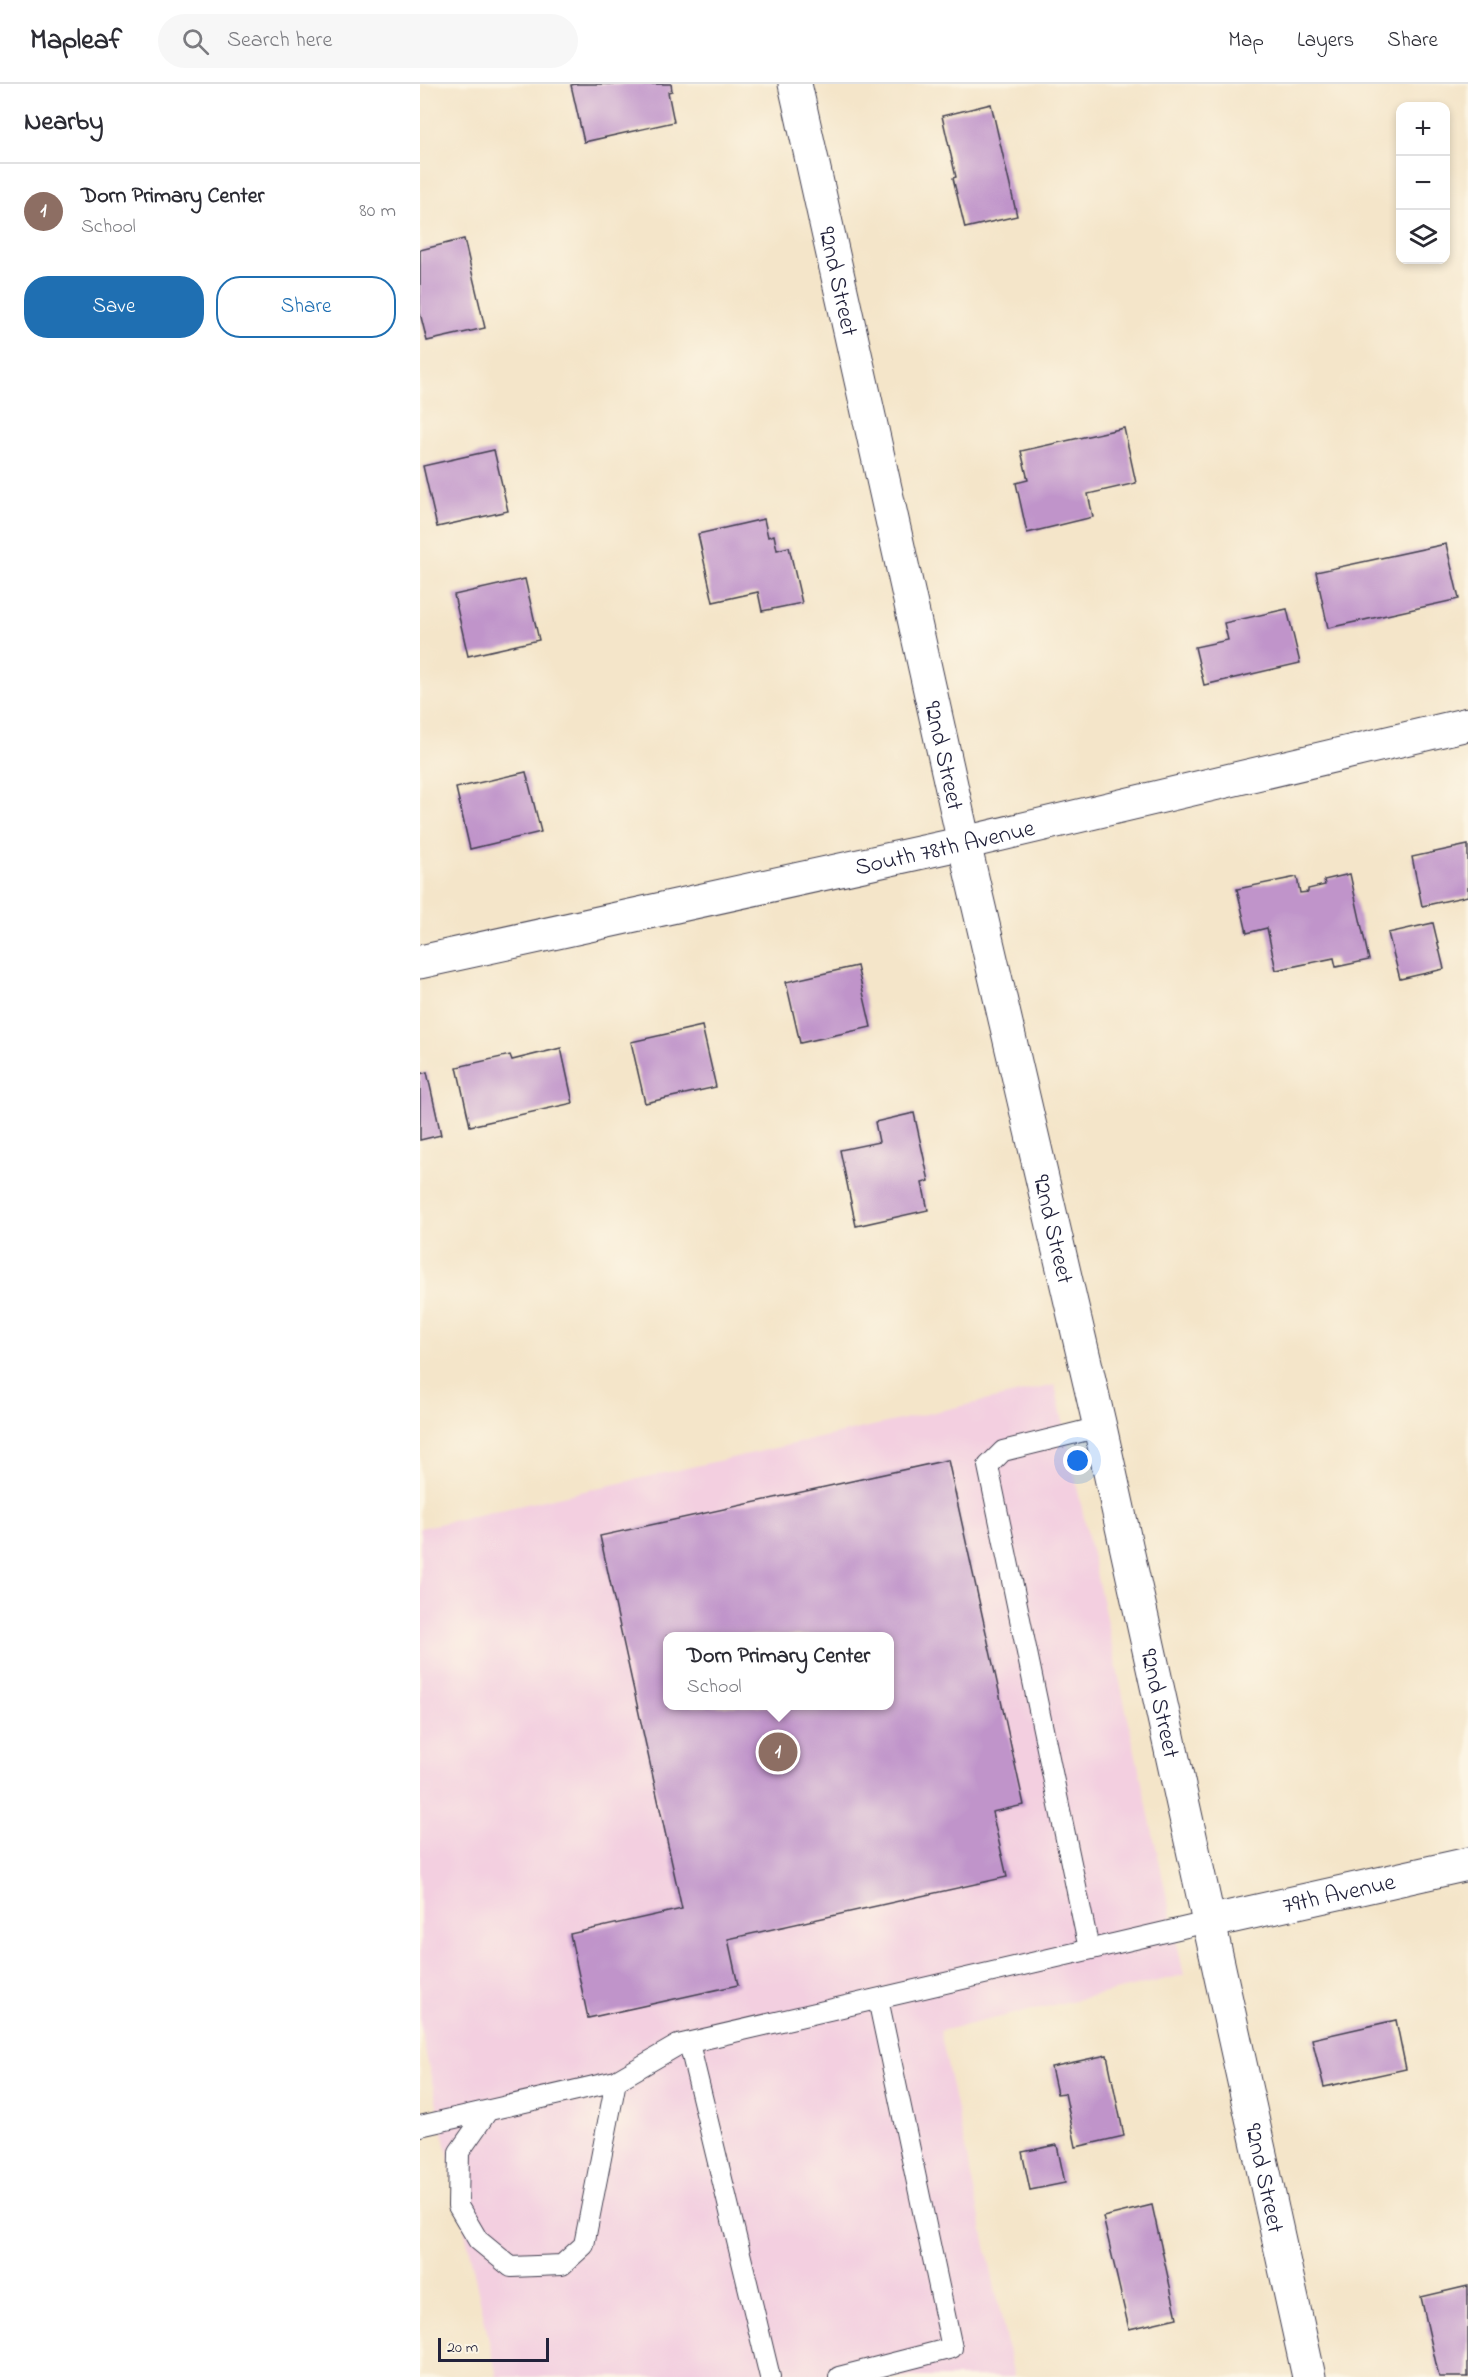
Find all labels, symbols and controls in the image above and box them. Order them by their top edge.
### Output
search box [158,14,578,68]
text: Mapleaf [30,21,122,62]
icon: search [179,25,212,58]
text: Search here [227,25,332,57]
text: Map [1228,26,1264,56]
text: Layers [1297,26,1354,56]
text: Share [1387,26,1438,56]
map controls [1396,102,1450,264]
button: + [1396,102,1450,156]
text: Nearby [24,104,103,142]
button: − [1396,156,1450,210]
text: Dorn Primary Center [81,181,264,213]
text: 1 [40,197,47,226]
text: 80 m [359,197,396,226]
button: layers [1396,210,1450,264]
text: School [81,213,136,242]
street label: 92nd Street [807,224,866,340]
button: Save [24,276,204,338]
button: Share [216,276,396,338]
street label: 92nd Street [913,698,971,814]
street label: South 78th Avenue [852,812,1039,886]
street label: 92nd Street [1022,1172,1081,1288]
your location [1063,1446,1092,1475]
popup [663,1632,894,1710]
text: Dorn Primary Center [687,1641,870,1673]
street label: 92nd Street [1129,1646,1187,1762]
text: School [687,1673,742,1702]
pin: 1 [758,1730,798,1774]
street label: 79th Avenue [1280,1866,1399,1925]
street label: 92nd Street [1234,2120,1292,2236]
scale bar [438,2335,549,2362]
text: 20 m [447,2336,478,2360]

